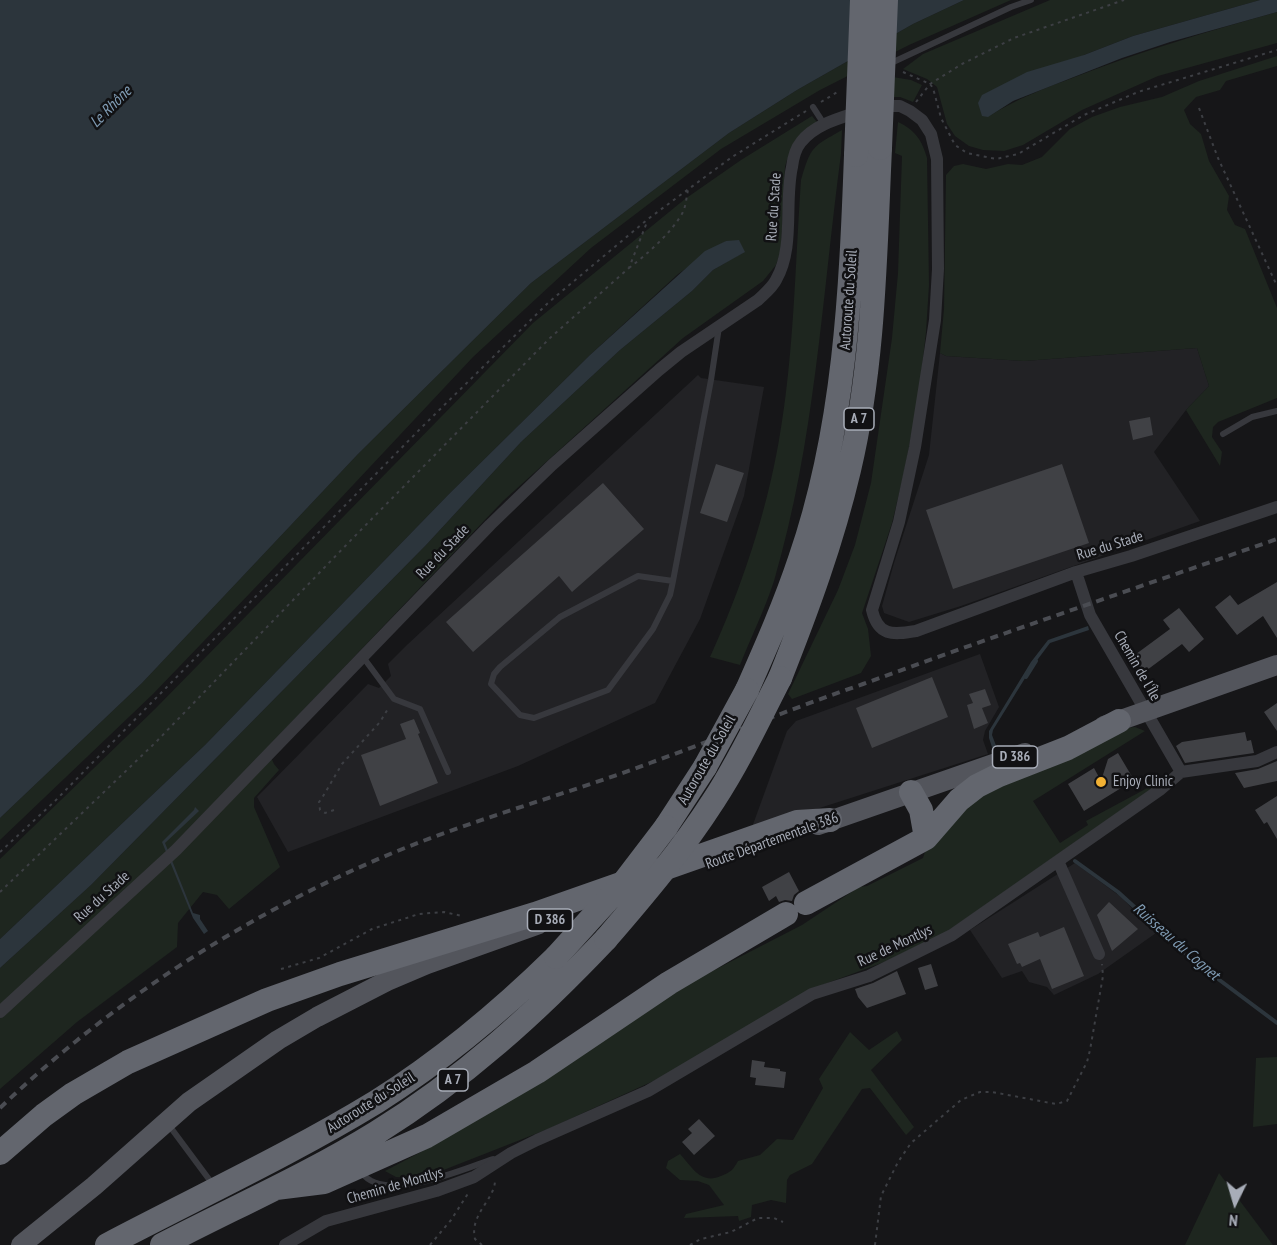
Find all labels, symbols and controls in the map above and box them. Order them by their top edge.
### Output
water label: Le Rhône [86,82,136,132]
street label: Rue du Stade [763,172,785,242]
street label: Autoroute du Soleil [837,249,861,351]
road number: A 7 [844,408,874,430]
street label: Rue du Stade [413,521,473,583]
street label: Rue du Stade [1075,527,1145,565]
street label: Chemin de l'Île [1110,628,1164,704]
street label: Autoroute du Soleil [674,712,740,808]
road number: D 386 [992,746,1038,768]
place label: Enjoy Clinic [1113,773,1173,791]
marker: Enjoy Clinic [1094,775,1108,789]
street label: Route Départementale 386 [703,809,841,873]
street label: Rue du Stade [71,867,133,927]
water label: Ruisseau du Cognet [1129,899,1223,985]
road number: D 386 [528,909,572,931]
street label: Rue de Montlys [855,921,935,971]
street label: Autoroute du Soleil [324,1069,418,1137]
road number: A 7 [438,1069,468,1091]
street label: Chemin de Montlys [345,1164,445,1208]
north arrow [1205,1173,1265,1233]
text: N [1228,1211,1239,1231]

